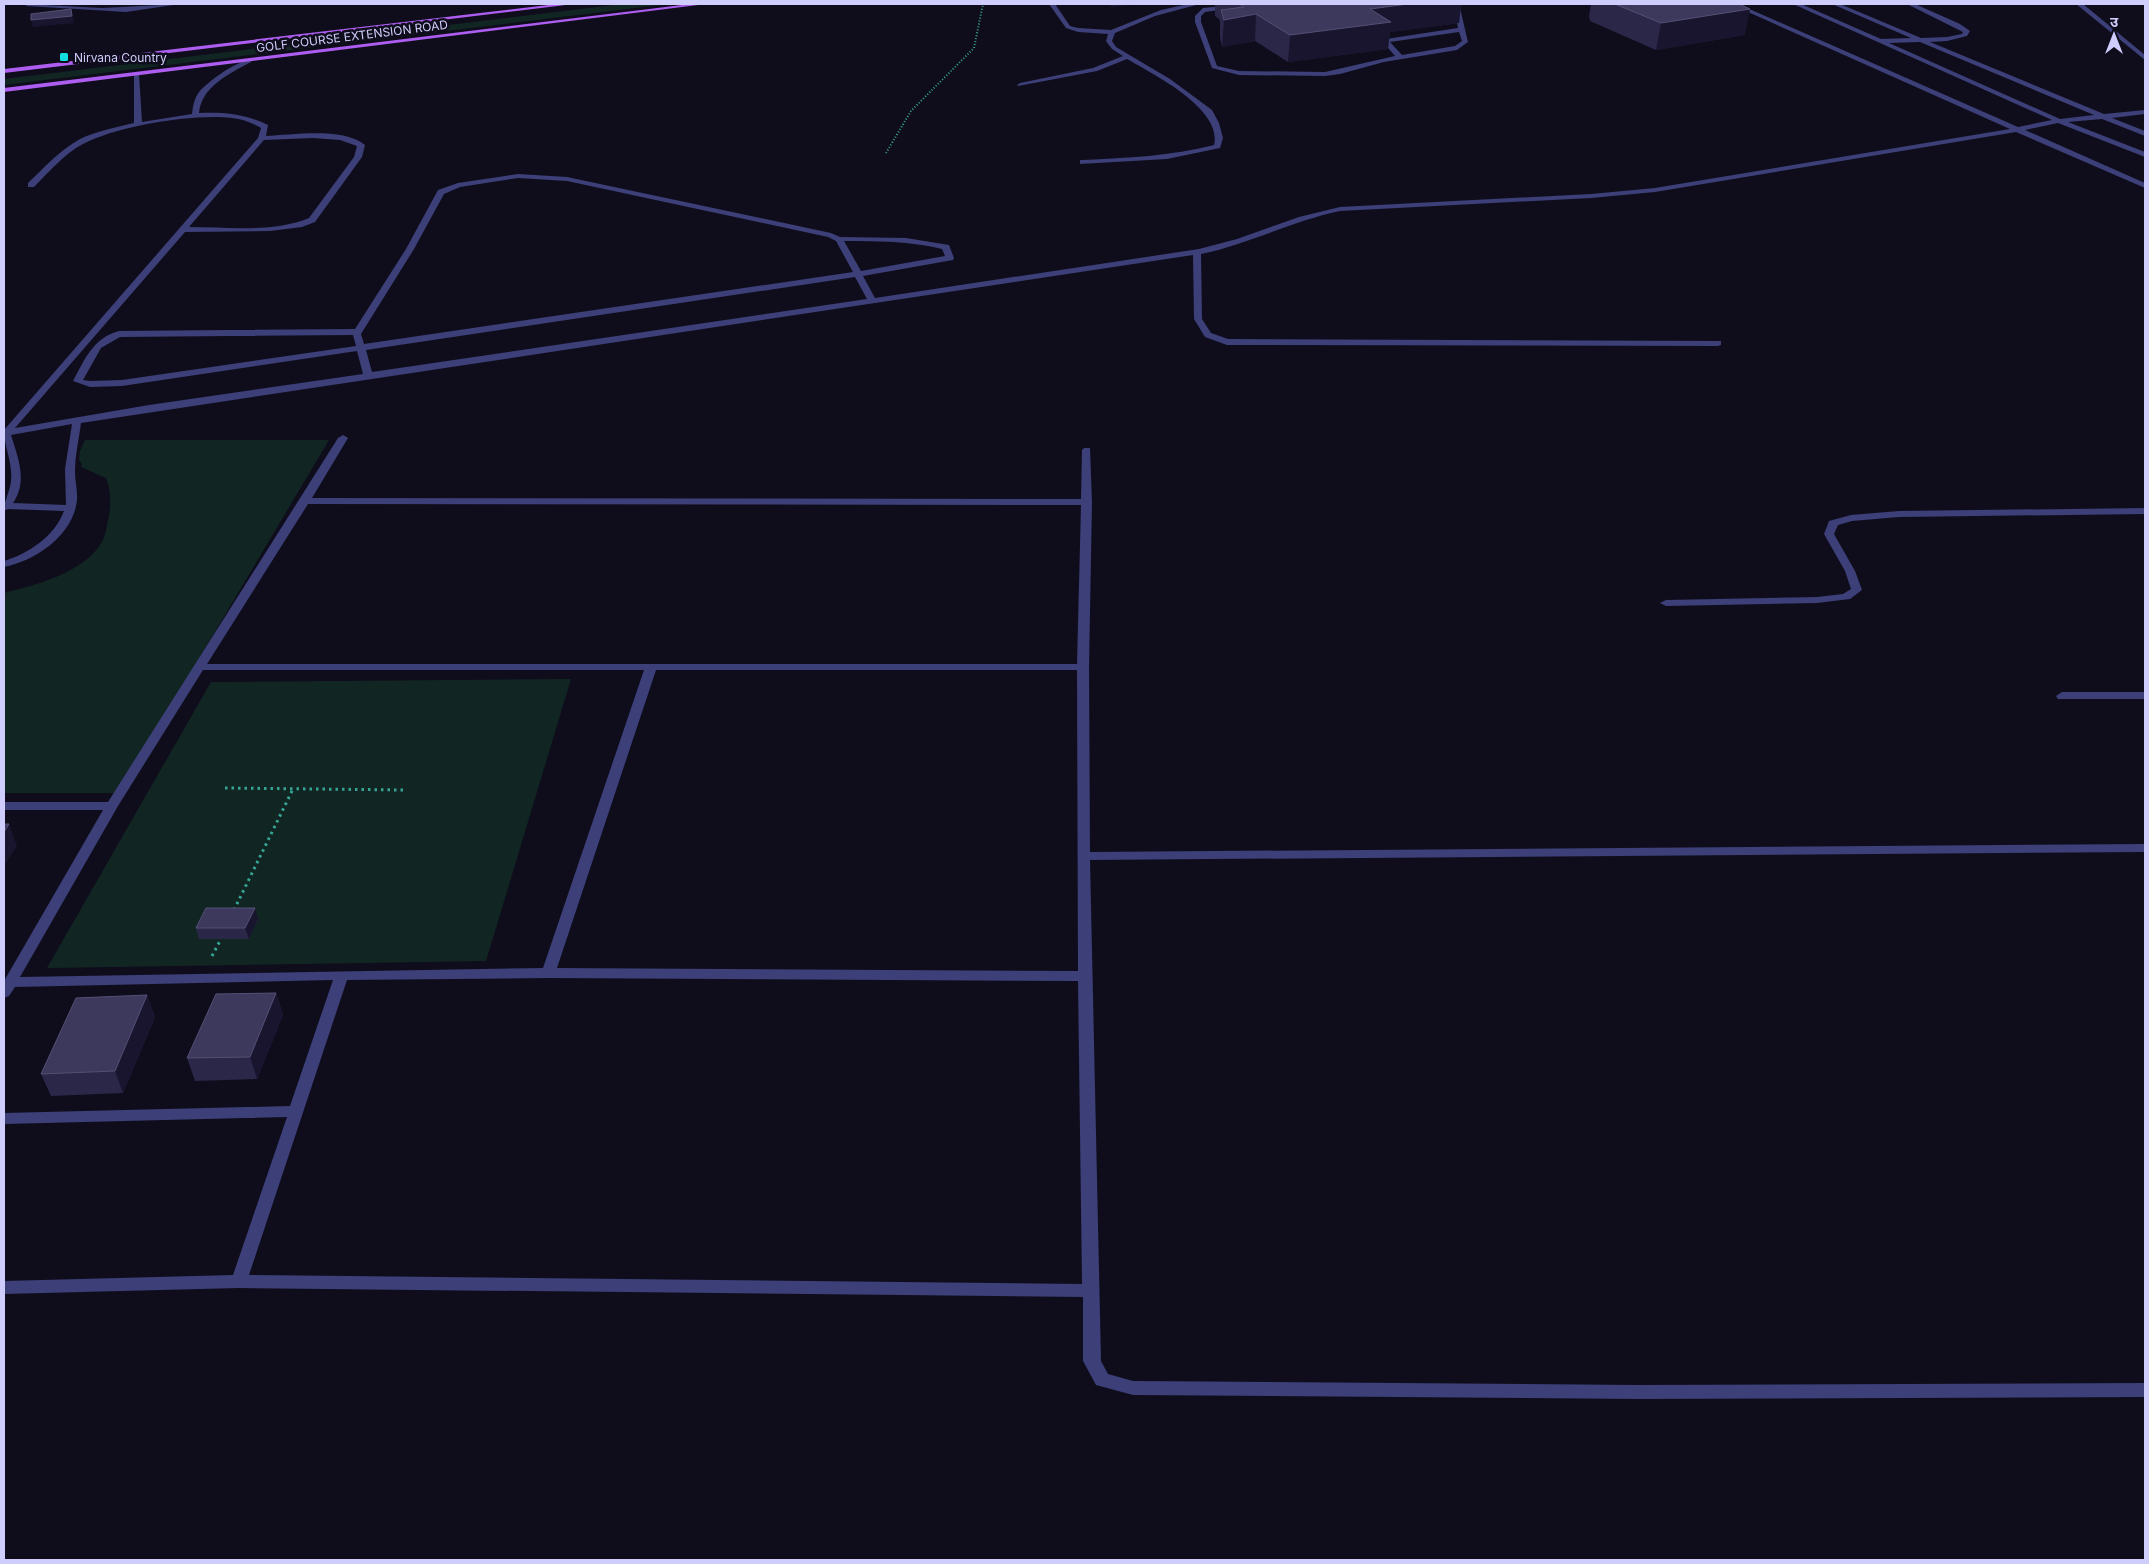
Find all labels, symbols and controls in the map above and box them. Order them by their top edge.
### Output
north arrow [2089,10,2139,60]
text: उ [2110,13,2119,30]
street label: GOLF COURSE EXTENSION ROAD [255,17,449,55]
place label: Nirvana Country [74,50,167,65]
marker: Nirvana Country [58,51,70,63]

